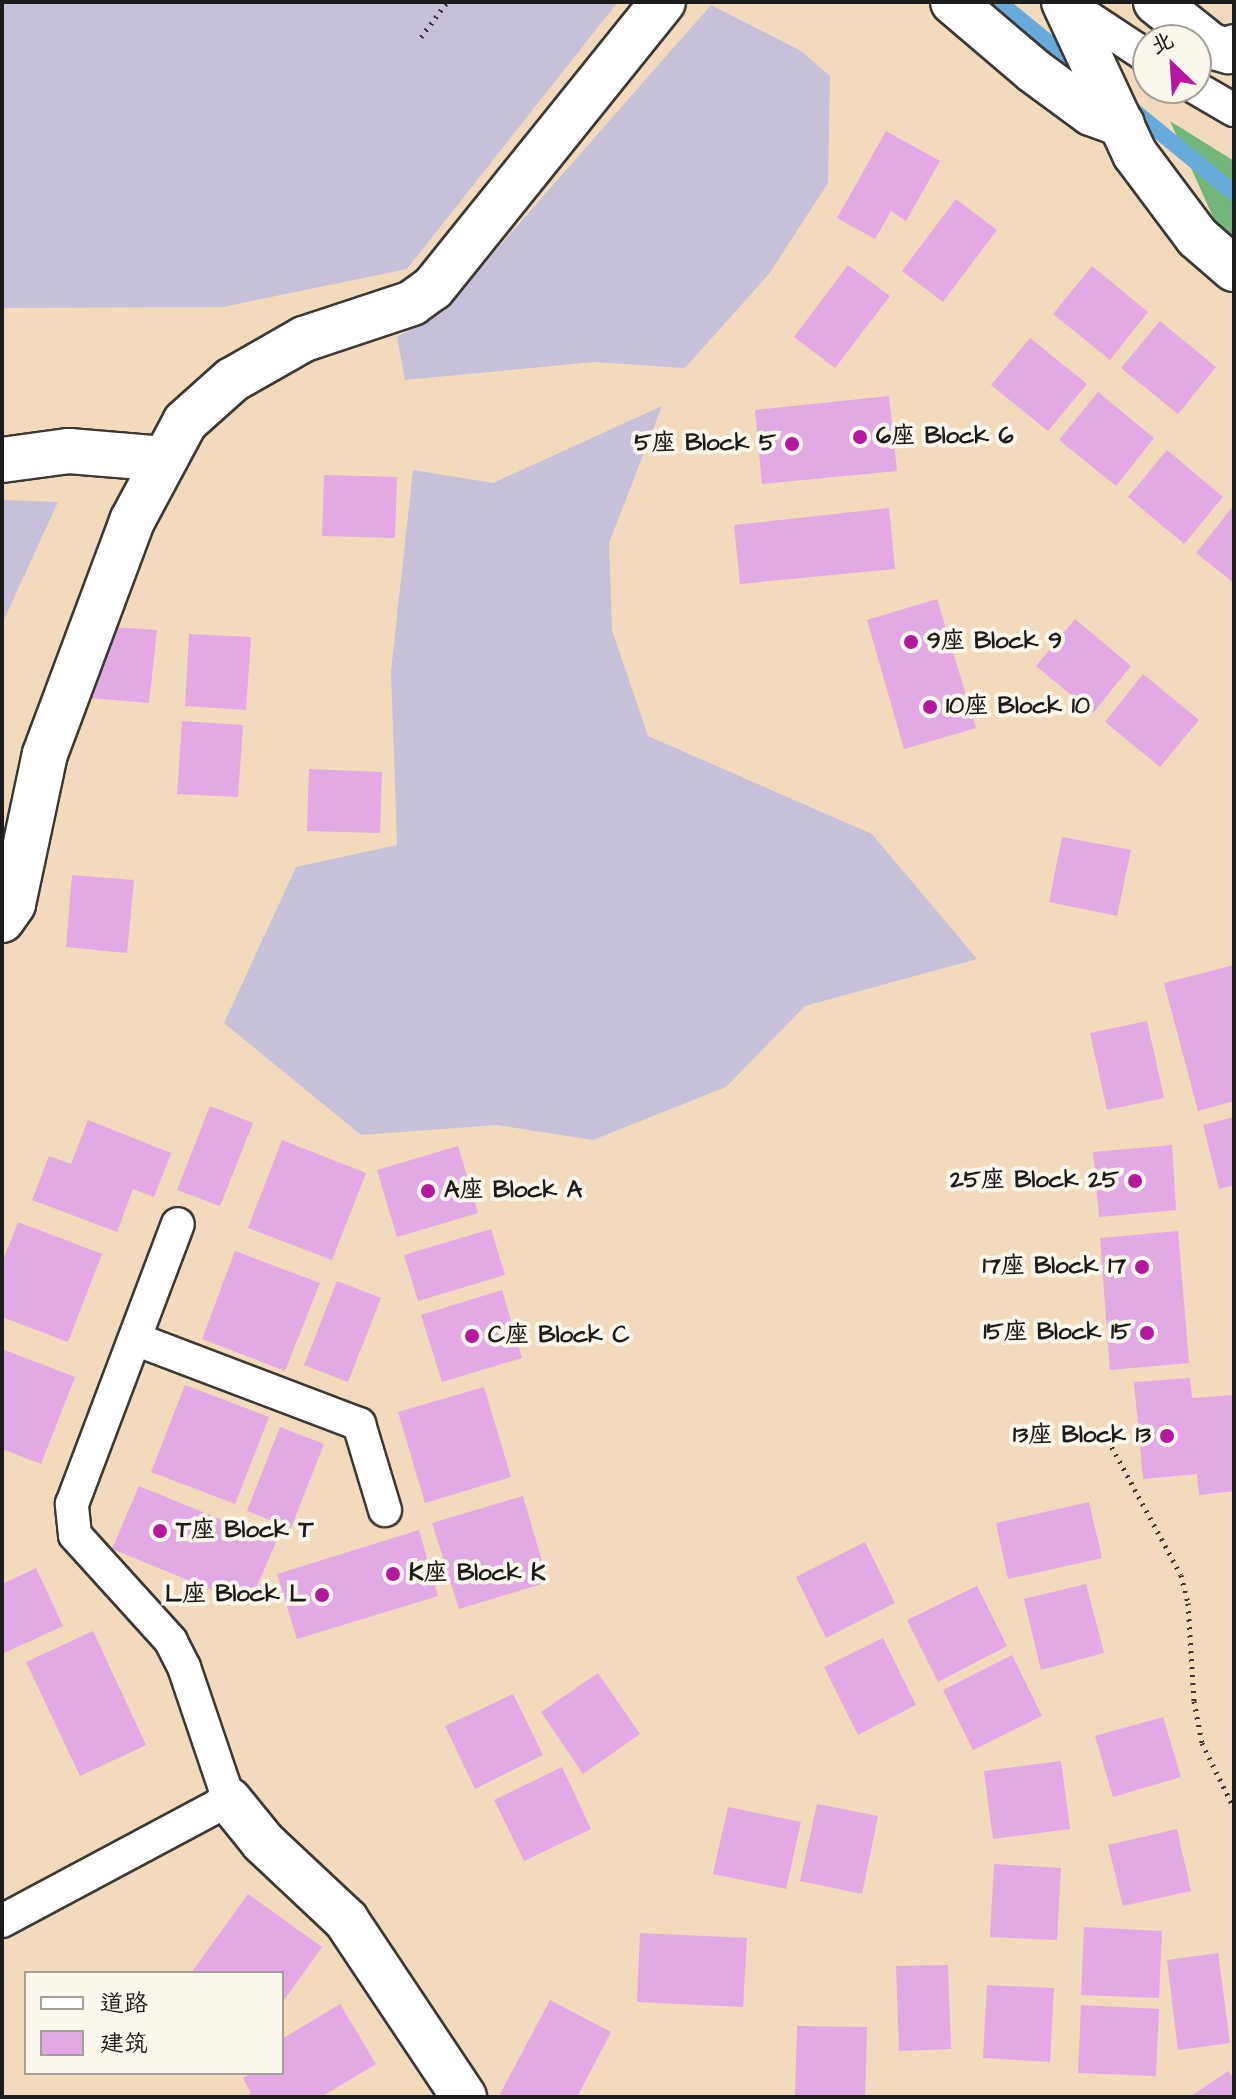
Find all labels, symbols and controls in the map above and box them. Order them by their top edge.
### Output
north arrow [1132,24,1212,104]
text: 北 [1146,25,1179,62]
place label: 6座 Block 6 [876,423,1014,451]
marker: 6座 Block 6 [851,428,869,446]
place label: 5座 Block 5 [635,430,776,458]
marker: 5座 Block 5 [783,435,801,453]
place label: 9座 Block 9 [927,628,1062,656]
marker: 9座 Block 9 [902,633,920,651]
place label: 10座 Block 10 [946,693,1090,721]
marker: 10座 Block 10 [921,698,939,716]
place label: 25座 Block 25 [950,1167,1119,1195]
marker: 25座 Block 25 [1126,1172,1144,1190]
place label: A座 Block A [444,1177,582,1205]
marker: A座 Block A [419,1182,437,1200]
place label: 17座 Block 17 [983,1253,1126,1281]
marker: 17座 Block 17 [1133,1258,1151,1276]
place label: 15座 Block 15 [983,1319,1131,1347]
place label: C座 Block C [488,1322,629,1350]
marker: 15座 Block 15 [1138,1324,1156,1342]
marker: C座 Block C [463,1327,481,1345]
place label: 13座 Block 13 [1013,1422,1151,1450]
marker: 13座 Block 13 [1158,1427,1176,1445]
place label: T座 Block T [176,1517,313,1545]
marker: T座 Block T [151,1522,169,1540]
place label: K座 Block K [409,1560,546,1588]
marker: K座 Block K [384,1565,402,1583]
place label: L座 Block L [165,1581,306,1609]
marker: L座 Block L [313,1586,331,1604]
legend [24,1971,284,2075]
text: 道路 [100,1987,148,2021]
text: 建筑 [100,2027,148,2061]

